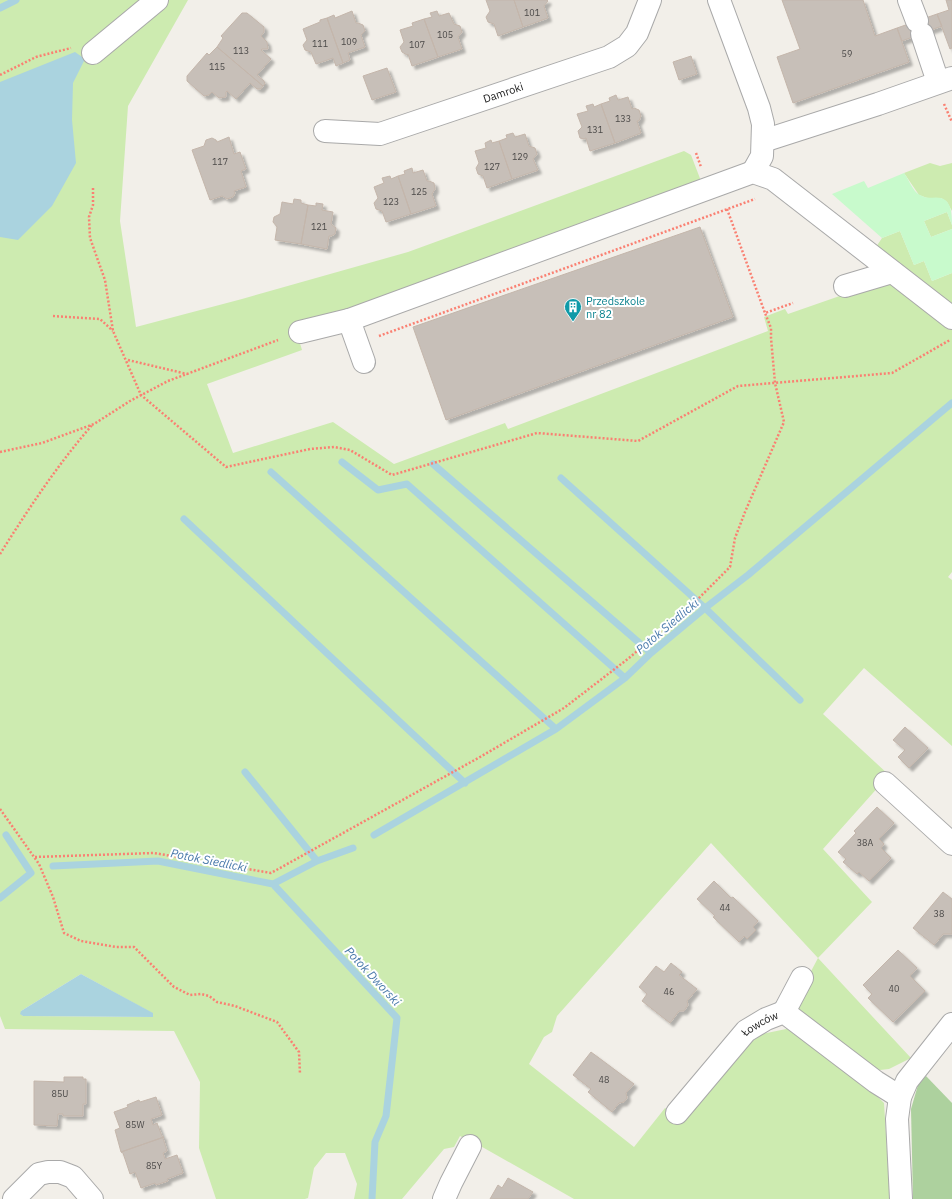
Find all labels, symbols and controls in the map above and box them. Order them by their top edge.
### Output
house number: 101 [524,7,540,18]
house number: 105 [437,29,453,40]
house number: 109 [341,36,357,47]
house number: 111 [312,38,328,49]
house number: 107 [409,39,425,50]
house number: 113 [233,45,249,56]
house number: 59 [842,48,852,59]
house number: 115 [209,61,225,72]
street label: Damroki [481,79,525,106]
house number: 133 [615,113,631,124]
house number: 131 [587,124,603,135]
house number: 129 [512,151,528,162]
house number: 117 [212,156,228,167]
house number: 127 [484,161,500,172]
house number: 125 [411,186,427,197]
house number: 123 [383,196,399,207]
house number: 121 [311,221,327,232]
place label: Przedszkole nr 82 [586,294,645,321]
building icon: Przedszkole nr 82 [563,297,583,322]
water label: Potok Siedlicki [632,595,702,657]
house number: 38A [857,837,874,848]
water label: Potok Siedlicki [169,845,249,875]
house number: 44 [720,902,730,913]
house number: 38 [934,908,944,919]
water label: Potok Dworski [342,943,405,1009]
house number: 40 [889,983,899,994]
house number: 46 [664,986,674,997]
street label: Łowców [737,1008,781,1039]
house number: 48 [599,1074,609,1085]
house number: 85U [52,1088,68,1099]
house number: 85W [126,1119,144,1130]
house number: 85Y [146,1160,163,1171]

